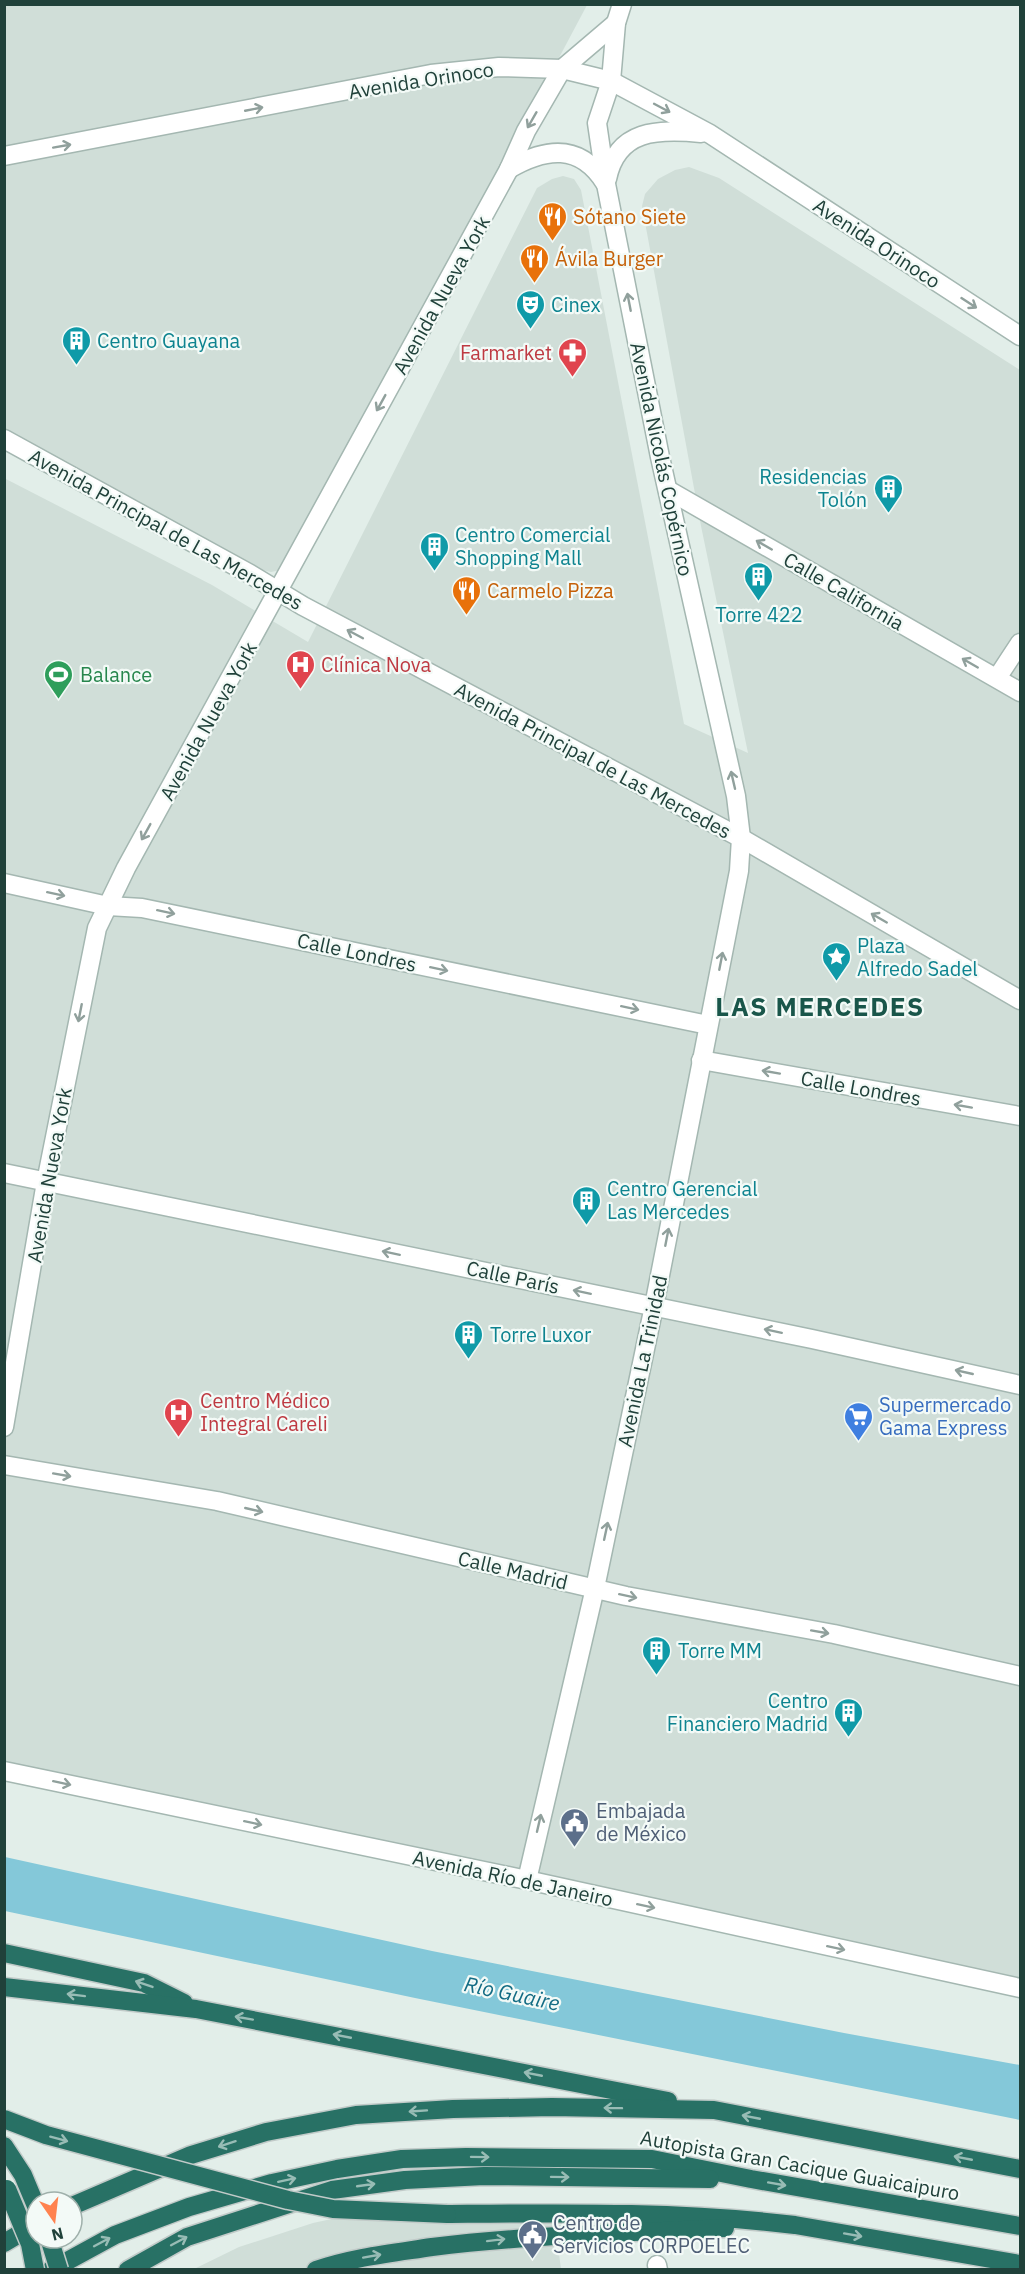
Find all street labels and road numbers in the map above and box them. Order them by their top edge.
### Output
street label: Avenida Orinoco [346,55,496,105]
street label: Avenida Orinoco [808,192,946,294]
street label: Avenida Nueva York [386,210,496,379]
street label: Avenida Nicolás Copérnico [624,340,700,578]
street label: Avenida Principal de Las Mercedes [24,442,308,616]
street label: Calle California [779,546,910,637]
street label: Avenida Nueva York [153,636,263,805]
street label: Avenida Principal de Las Mercedes [450,675,736,845]
street label: Calle Londres [295,926,419,978]
street label: Calle Londres [799,1064,923,1112]
street label: Avenida Nueva York [20,1085,78,1265]
street label: Calle París [464,1254,562,1300]
street label: Avenida La Trinidad [611,1273,673,1449]
street label: Calle Madrid [455,1544,571,1596]
street label: Avenida Río de Janeiro [410,1844,616,1912]
street label: Autopista Gran Cacique Guaicaipuro [638,2124,962,2206]

